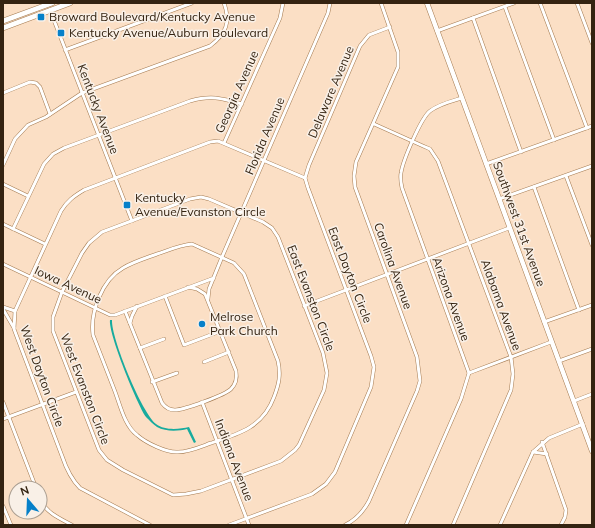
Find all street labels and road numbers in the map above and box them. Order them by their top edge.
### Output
street label: Delaware Avenue [304,43,357,140]
street label: Georgia Avenue [212,48,261,135]
street label: Kentucky Avenue [74,62,123,156]
street label: Florida Avenue [241,95,288,177]
street label: Southwest 31st Avenue [490,159,549,288]
street label: Carolina Avenue [371,220,416,311]
street label: East Dayton Circle [325,225,376,325]
street label: East Evanston Circle [284,243,339,353]
street label: Arizona Avenue [429,255,474,343]
street label: Alabama Avenue [478,257,525,352]
street label: Iowa Avenue [32,262,104,307]
street label: West Dayton Circle [17,323,68,429]
street label: West Evanston Circle [57,331,114,446]
street label: Indiana Avenue [212,417,257,503]

